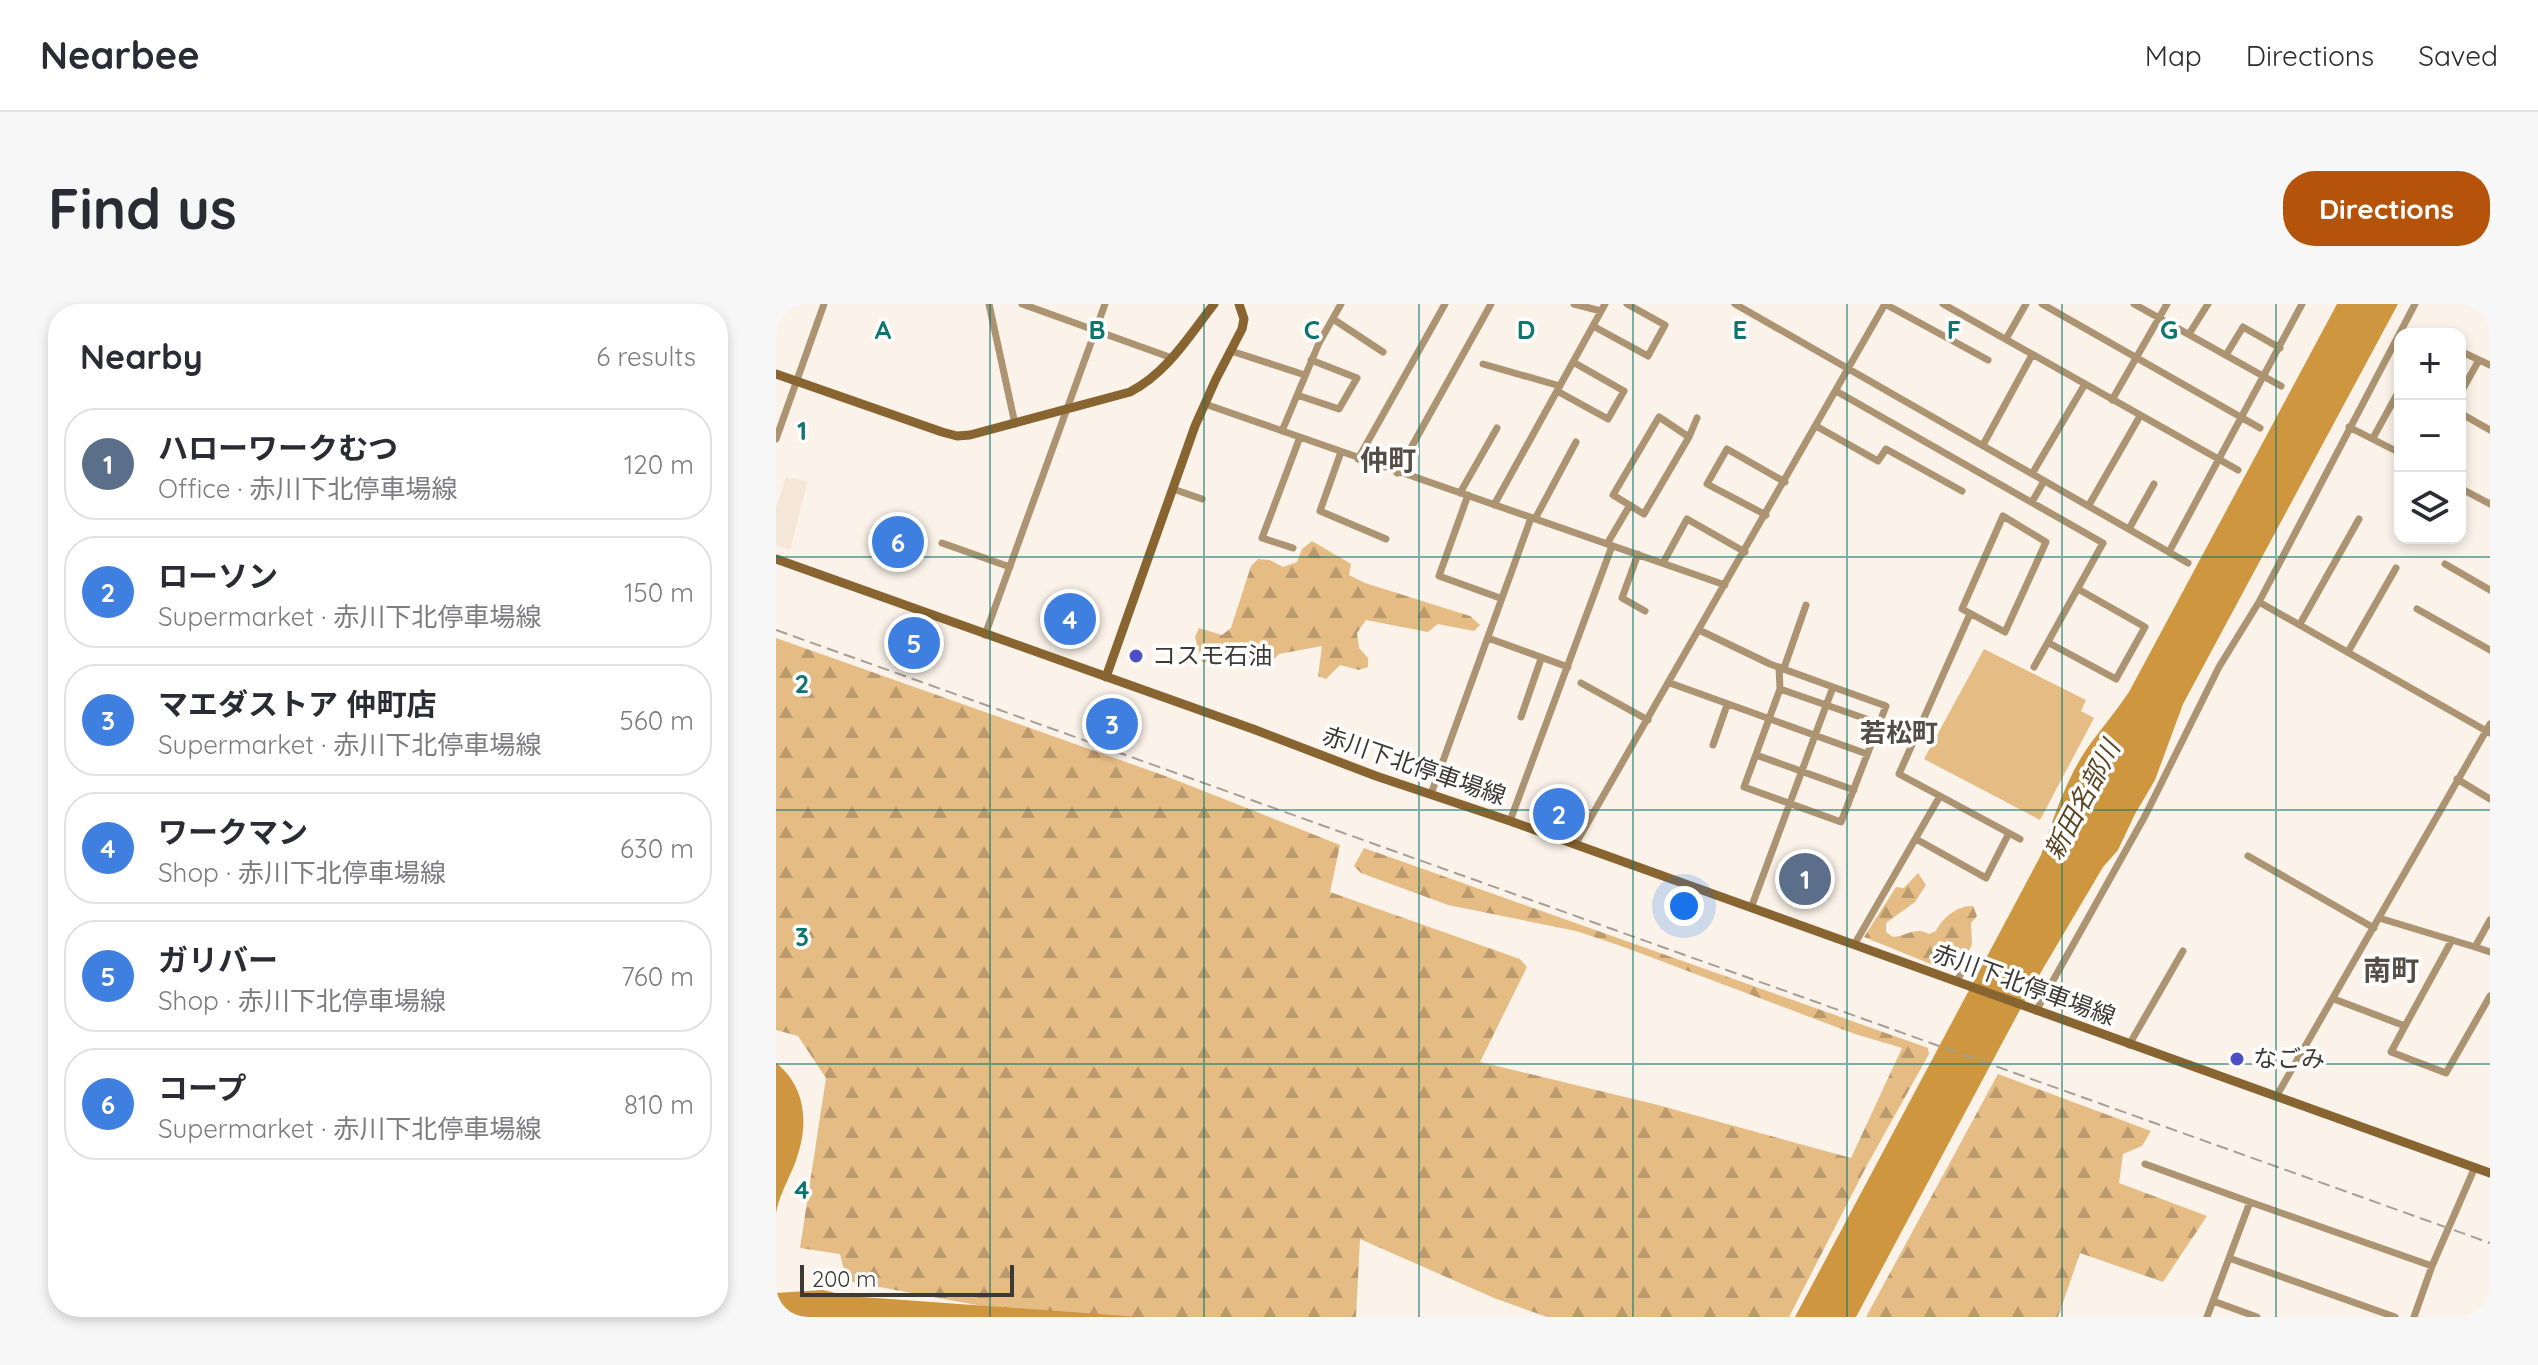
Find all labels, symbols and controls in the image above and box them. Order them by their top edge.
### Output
text: Nearbee [40,31,200,79]
text: Map [2145,38,2202,73]
text: Directions [2246,38,2374,73]
text: Saved [2418,38,2498,73]
button: Directions [2283,171,2490,246]
text: Find us [48,173,237,243]
text: A [875,313,892,346]
text: B [1088,313,1106,346]
text: C [1304,313,1320,346]
text: D [1517,313,1535,346]
text: E [1733,313,1747,346]
text: F [1947,313,1961,346]
text: G [2160,313,2178,346]
map controls [2394,328,2466,544]
button: + [2394,328,2466,400]
text: Nearby [80,335,203,378]
text: 6 results [596,340,696,373]
button: − [2394,400,2466,472]
text: 1 [797,414,807,447]
text: ハローワークむつ [158,429,398,467]
district label: 仲町 [1360,442,1416,477]
text: 1 [103,448,113,481]
text: 120 m [624,448,694,481]
text: Office · 赤川下北停車場線 [158,472,458,505]
button: layers [2394,472,2466,544]
pin: 6 [872,512,924,572]
text: ローソン [158,557,278,595]
text: 2 [101,576,115,609]
text: 150 m [624,576,694,609]
pin: 4 [1044,589,1096,649]
text: Supermarket · 赤川下北停車場線 [158,600,541,633]
pin: 5 [888,613,940,673]
place label: コスモ石油 [1152,640,1272,670]
marker: コスモ石油 [1127,647,1145,665]
text: 2 [795,667,809,700]
text: マエダストア 仲町店 [158,685,436,723]
pin: 3 [1086,694,1138,754]
text: 3 [101,704,115,737]
text: 560 m [620,704,694,737]
district label: 若松町 [1860,716,1938,749]
street label: 赤川下北停車場線 [1319,720,1510,810]
text: Supermarket · 赤川下北停車場線 [158,728,541,761]
water label: 新田名部川 [2036,732,2128,865]
pin: 2 [1533,784,1585,844]
text: ワークマン [158,813,308,851]
text: 4 [100,832,116,865]
text: 630 m [620,832,694,865]
pin: 1 [1779,849,1831,909]
text: Shop · 赤川下北停車場線 [158,856,446,889]
your location [1664,886,1704,926]
text: 3 [795,920,809,953]
street label: 赤川下北停車場線 [1929,937,2120,1031]
text: ガリバー [158,941,278,979]
district label: 南町 [2363,952,2419,987]
text: 5 [101,960,115,993]
text: 760 m [621,960,694,993]
text: Shop · 赤川下北停車場線 [158,984,446,1017]
place label: なごみ [2253,1043,2325,1073]
marker: なごみ [2228,1050,2246,1068]
text: コープ [158,1069,246,1107]
text: 6 [101,1088,115,1121]
text: 810 m [624,1088,694,1121]
text: Supermarket · 赤川下北停車場線 [158,1112,541,1145]
text: 4 [794,1173,810,1206]
scale bar [800,1261,1014,1297]
text: 200 m [812,1265,876,1293]

